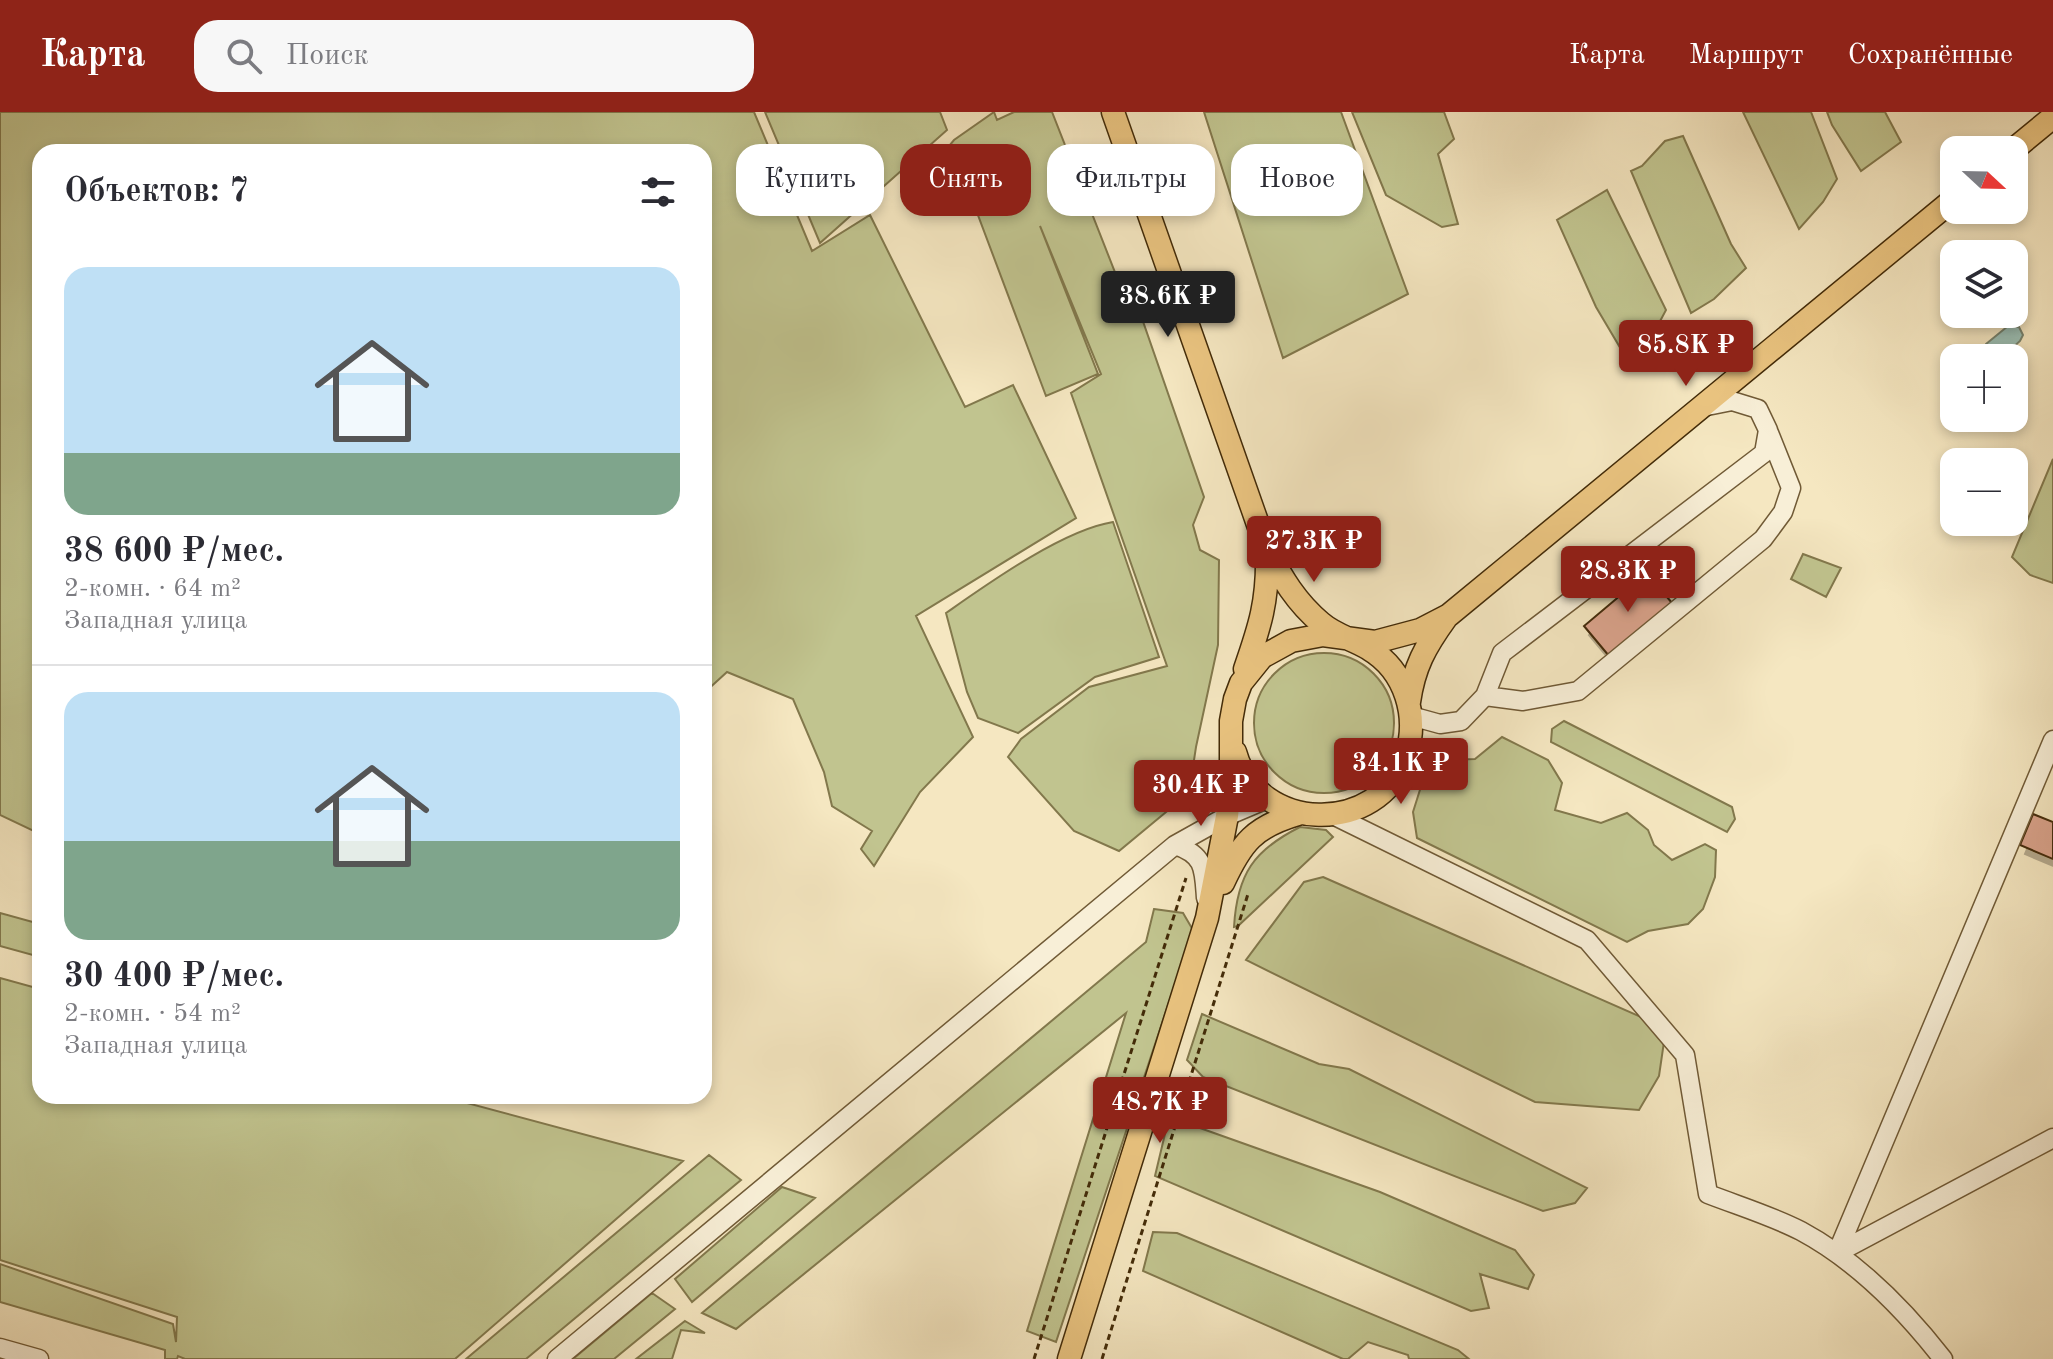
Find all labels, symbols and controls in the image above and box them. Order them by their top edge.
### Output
search box [194,20,754,92]
icon: search [222,34,266,78]
text: Карта [40,37,146,75]
text: Поиск [286,41,368,71]
text: Карта [1569,42,1645,70]
text: Маршрут [1689,42,1804,70]
text: Сохранённые [1848,42,2013,70]
north arrow [1940,136,2028,224]
map controls [1940,136,2028,536]
chip: Купить [736,144,884,216]
chip: Снять [900,144,1031,216]
chip: Фильтры [1047,144,1215,216]
chip: Новое [1231,144,1363,216]
icon: filters [636,170,680,214]
text: Объектов: 7 [64,175,249,209]
button: layers [1940,240,2028,328]
pin: 38.6K ₽ [1094,271,1242,339]
text: 38.6K ₽ [1119,284,1217,310]
icon: home [300,319,444,463]
pin: 85.8K ₽ [1612,320,1760,388]
text: 85.8K ₽ [1637,333,1735,359]
button: + [1940,344,2028,432]
button: − [1940,448,2028,536]
pin: 27.3K ₽ [1240,516,1388,584]
text: 27.3K ₽ [1265,529,1363,555]
text: 38 600 ₽/мес. [64,535,284,569]
pin: 28.3K ₽ [1554,546,1702,614]
text: 28.3K ₽ [1579,559,1677,585]
text: 2-комн. · 64 m² [64,576,241,602]
text: Западная улица [64,608,247,634]
pin: 34.1K ₽ [1327,738,1475,806]
icon: home [300,744,444,888]
text: 34.1K ₽ [1352,751,1450,777]
pin: 30.4K ₽ [1127,760,1275,828]
text: 30.4K ₽ [1152,773,1250,799]
text: 30 400 ₽/мес. [64,960,284,994]
text: 2-комн. · 54 m² [64,1001,241,1027]
text: Западная улица [64,1033,247,1059]
pin: 48.7K ₽ [1086,1077,1234,1145]
text: 48.7K ₽ [1111,1090,1209,1116]

